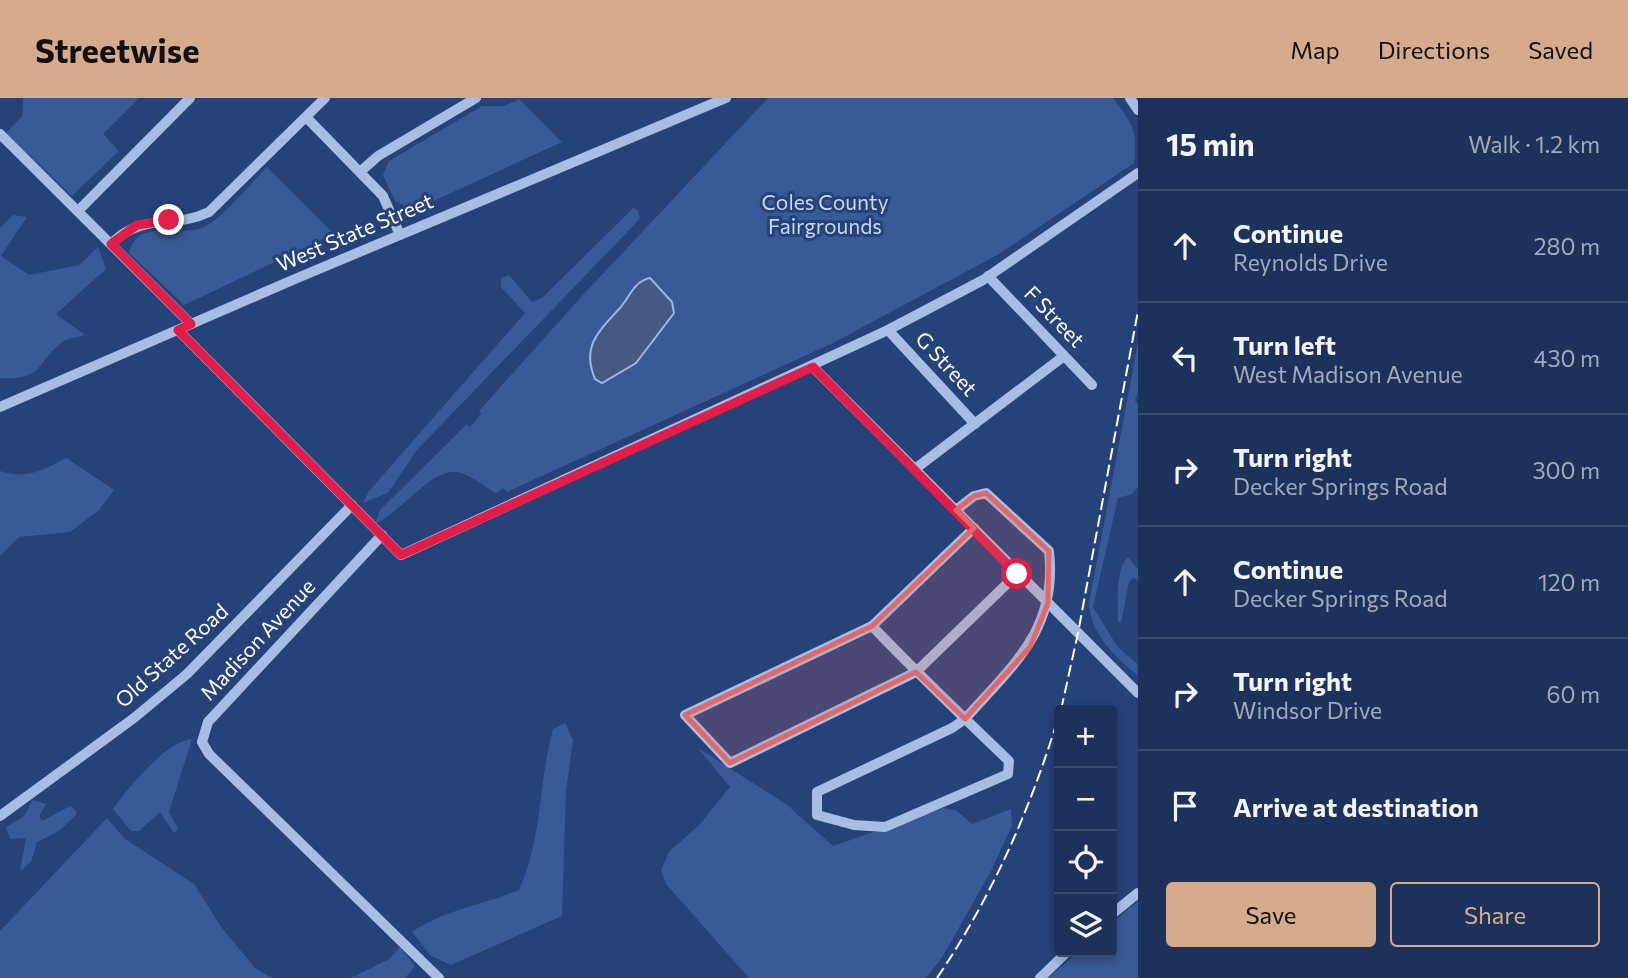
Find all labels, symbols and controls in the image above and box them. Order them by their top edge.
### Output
text: Streetwise [35,29,200,70]
text: Map [1290,35,1340,64]
text: Directions [1378,35,1490,64]
text: Saved [1528,35,1593,64]
text: 15 min [1166,125,1255,162]
text: Walk · 1.2 km [1468,130,1600,158]
street label: West State Street [272,187,437,276]
park label: Coles County Fairgrounds [761,189,889,238]
route end [153,204,184,235]
text: Continue [1233,217,1343,248]
icon: ahead [1166,227,1204,265]
text: 280 m [1534,232,1600,260]
text: Reynolds Drive [1233,248,1388,276]
street label: F Street [1020,280,1090,352]
street label: G Street [911,326,983,400]
text: Turn left [1233,329,1336,360]
icon: left [1166,339,1204,377]
text: 430 m [1534,344,1600,372]
text: West Madison Avenue [1233,360,1463,388]
text: Turn right [1233,441,1352,472]
icon: right [1166,451,1204,489]
text: 300 m [1532,456,1600,484]
text: Decker Springs Road [1233,472,1448,500]
text: Continue [1233,553,1343,584]
route start [1001,558,1032,589]
icon: ahead [1166,563,1204,601]
text: 120 m [1538,568,1600,596]
street label: Madison Avenue [194,573,319,705]
text: Decker Springs Road [1233,584,1448,612]
street label: Old State Road [110,598,232,712]
text: Turn right [1233,665,1352,696]
icon: right [1166,675,1204,713]
text: 60 m [1547,680,1600,708]
text: Windsor Drive [1233,696,1382,724]
map controls [1054,705,1117,957]
button: + [1054,705,1117,768]
button: − [1054,768,1117,831]
icon: arrive [1166,787,1204,825]
text: Arrive at destination [1233,791,1479,822]
button: locate [1054,831,1117,894]
button: Save [1166,882,1376,947]
button: Share [1390,882,1600,947]
button: layers [1054,894,1117,957]

